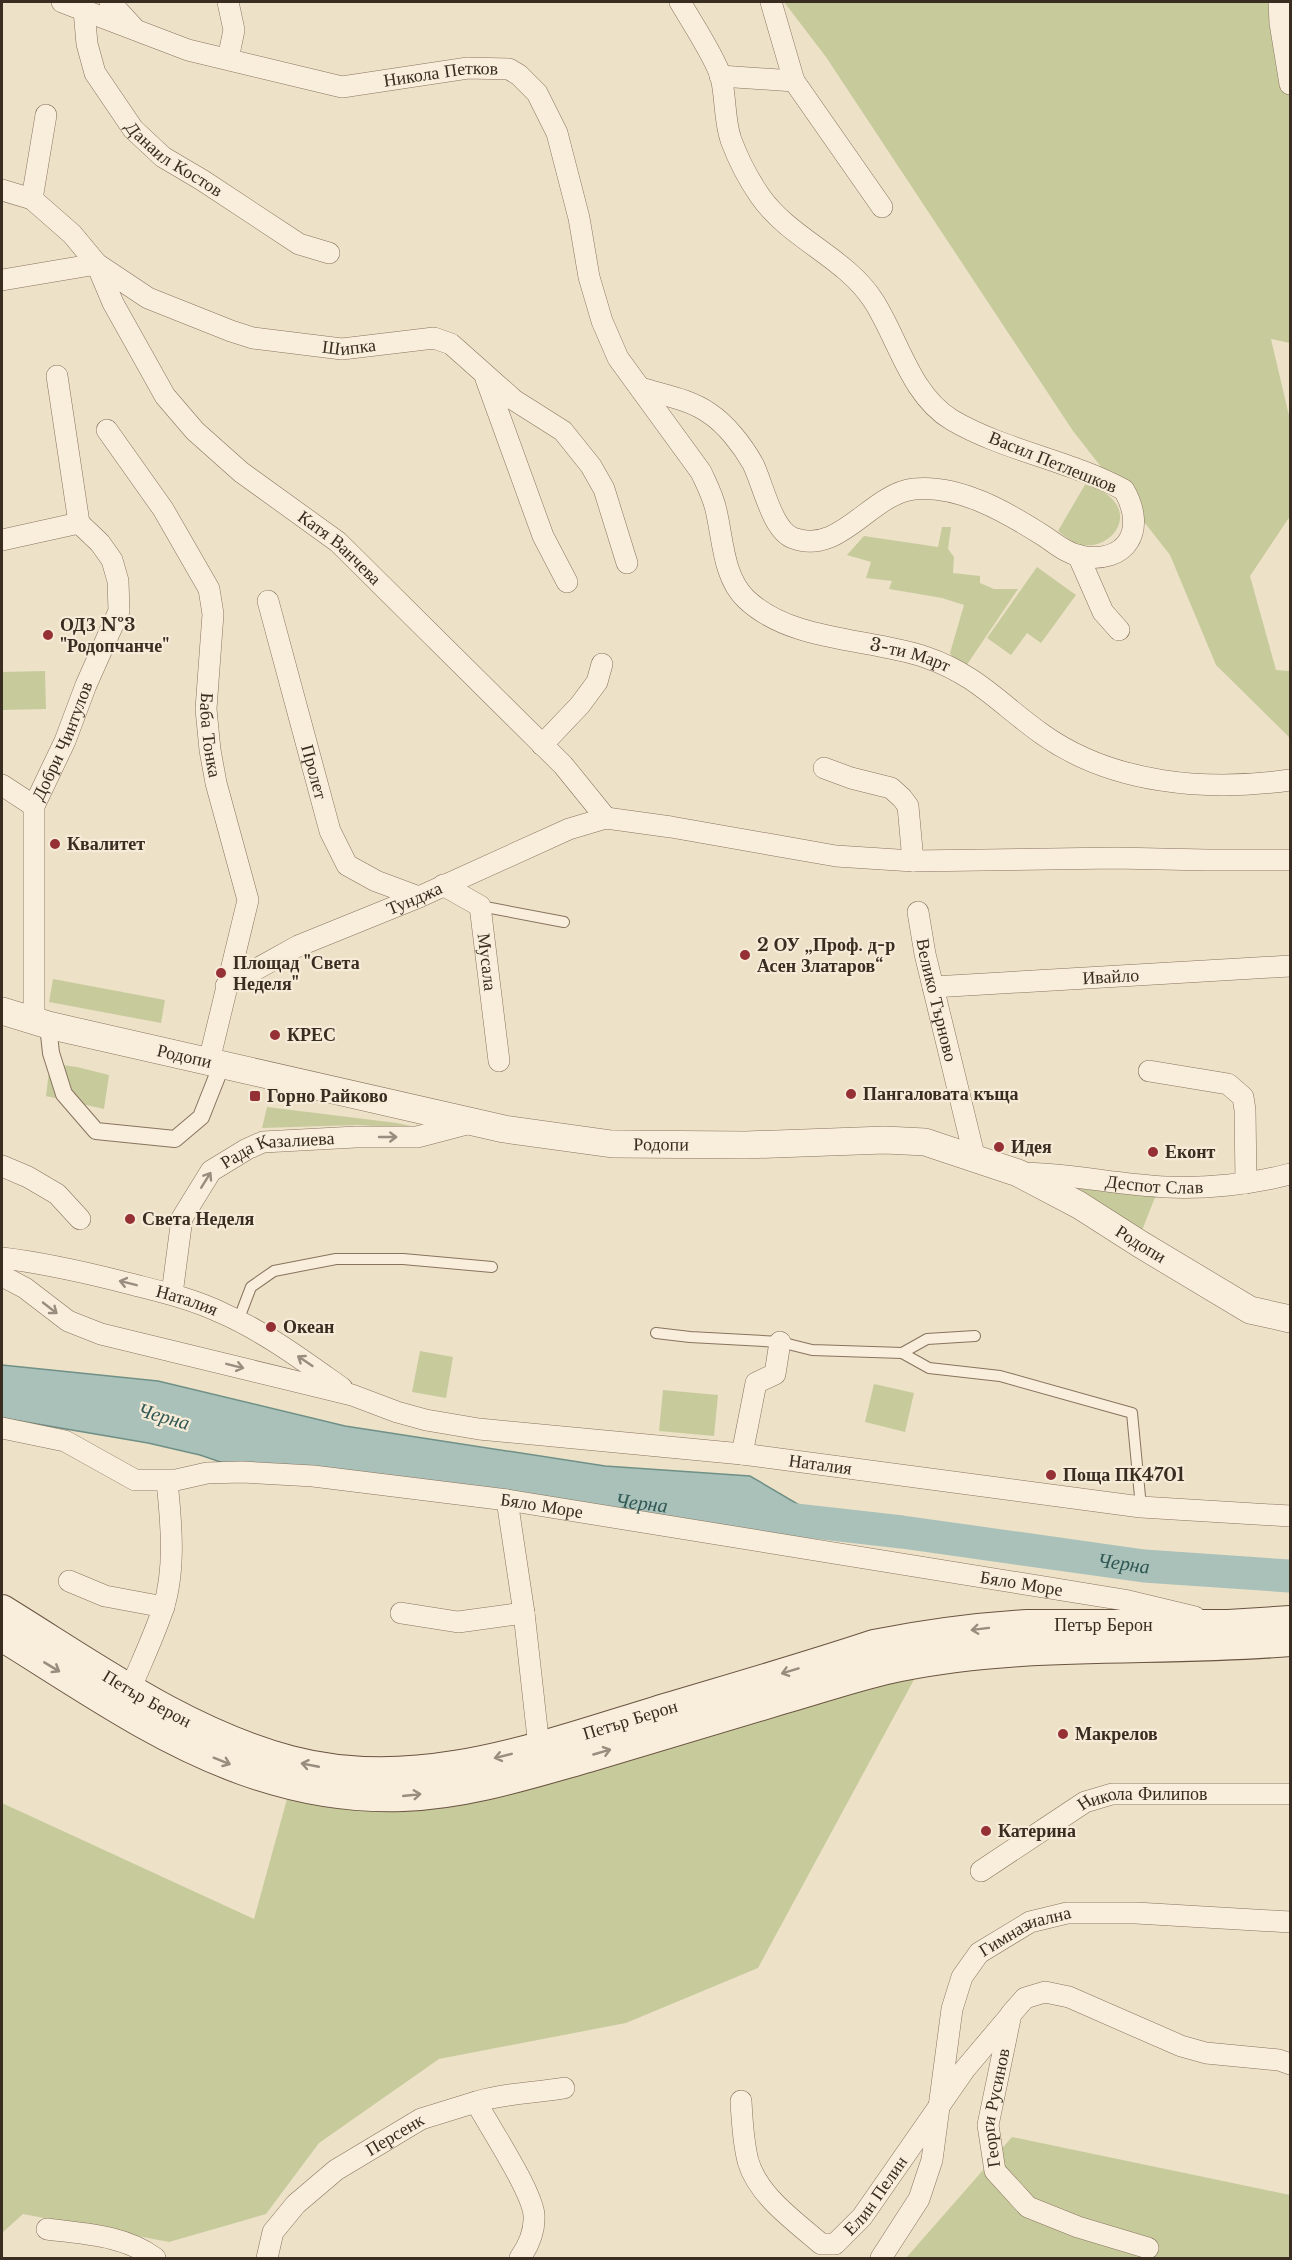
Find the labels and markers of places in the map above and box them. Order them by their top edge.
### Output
place label: ОДЗ №3 "Родопчанче" [60,614,169,657]
marker: ОДЗ №3 "Родопчанче" [41,628,55,642]
place label: Квалитет [67,833,145,855]
marker: Квалитет [48,837,62,851]
place label: 2 ОУ „Проф. д-р Асен Златаров“ [757,934,895,977]
marker: 2 ОУ „Проф. д-р Асен Златаров“ [738,948,752,962]
place label: Площад "Света Неделя" [233,952,360,995]
marker: Площад "Света Неделя" [214,966,228,980]
place label: КРЕС [287,1024,336,1046]
marker: КРЕС [268,1028,282,1042]
place label: Пангаловата къща [863,1083,1019,1105]
place label: Горно Райково [267,1085,388,1107]
marker: Пангаловата къща [844,1087,858,1101]
marker: Горно Райково [248,1089,262,1103]
place label: Идея [1011,1136,1052,1158]
marker: Идея [992,1140,1006,1154]
place label: Еконт [1165,1141,1216,1163]
marker: Еконт [1146,1145,1160,1159]
place label: Света Неделя [142,1208,255,1230]
marker: Света Неделя [123,1212,137,1226]
place label: Океан [283,1316,334,1338]
marker: Океан [264,1320,278,1334]
place label: Поща ПК4701 [1063,1464,1185,1486]
marker: Поща ПК4701 [1044,1468,1058,1482]
place label: Макрелов [1075,1723,1158,1745]
marker: Макрелов [1056,1727,1070,1741]
place label: Катерина [998,1820,1076,1842]
marker: Катерина [979,1824,993,1838]

